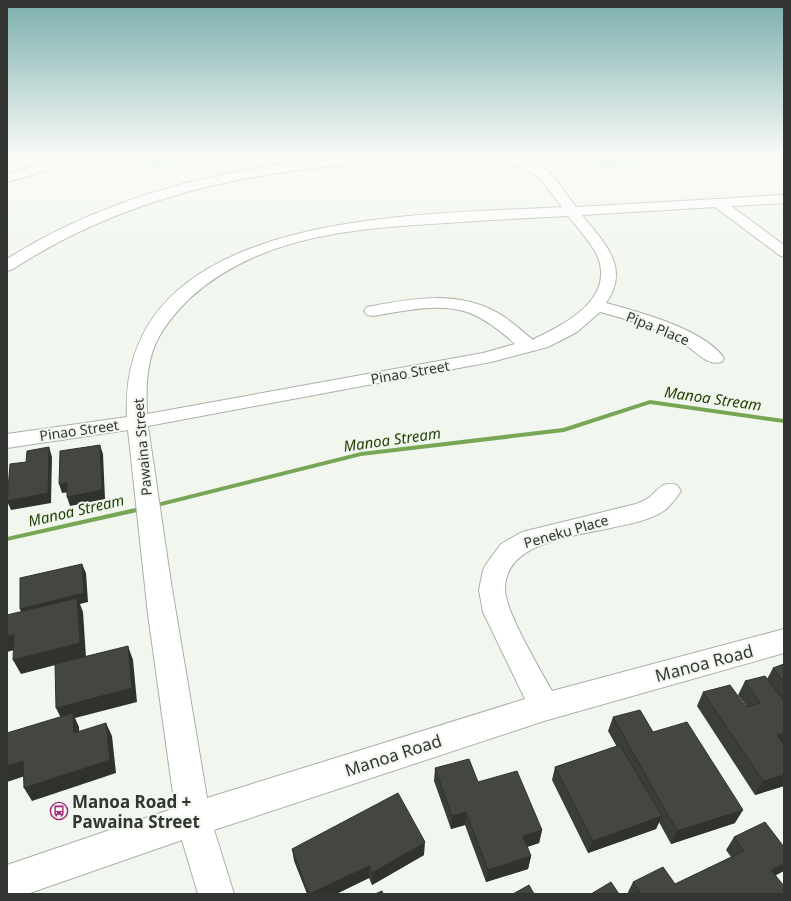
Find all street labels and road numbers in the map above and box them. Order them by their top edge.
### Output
street label: Pipa Place [623,307,693,349]
street label: Pinao Street [369,356,451,388]
street label: Pawaina Street [128,397,156,497]
street label: Pinao Street [38,415,120,445]
street label: Peneku Place [521,510,611,552]
street label: Manoa Road [652,639,756,687]
street label: Manoa Road [342,729,444,781]

